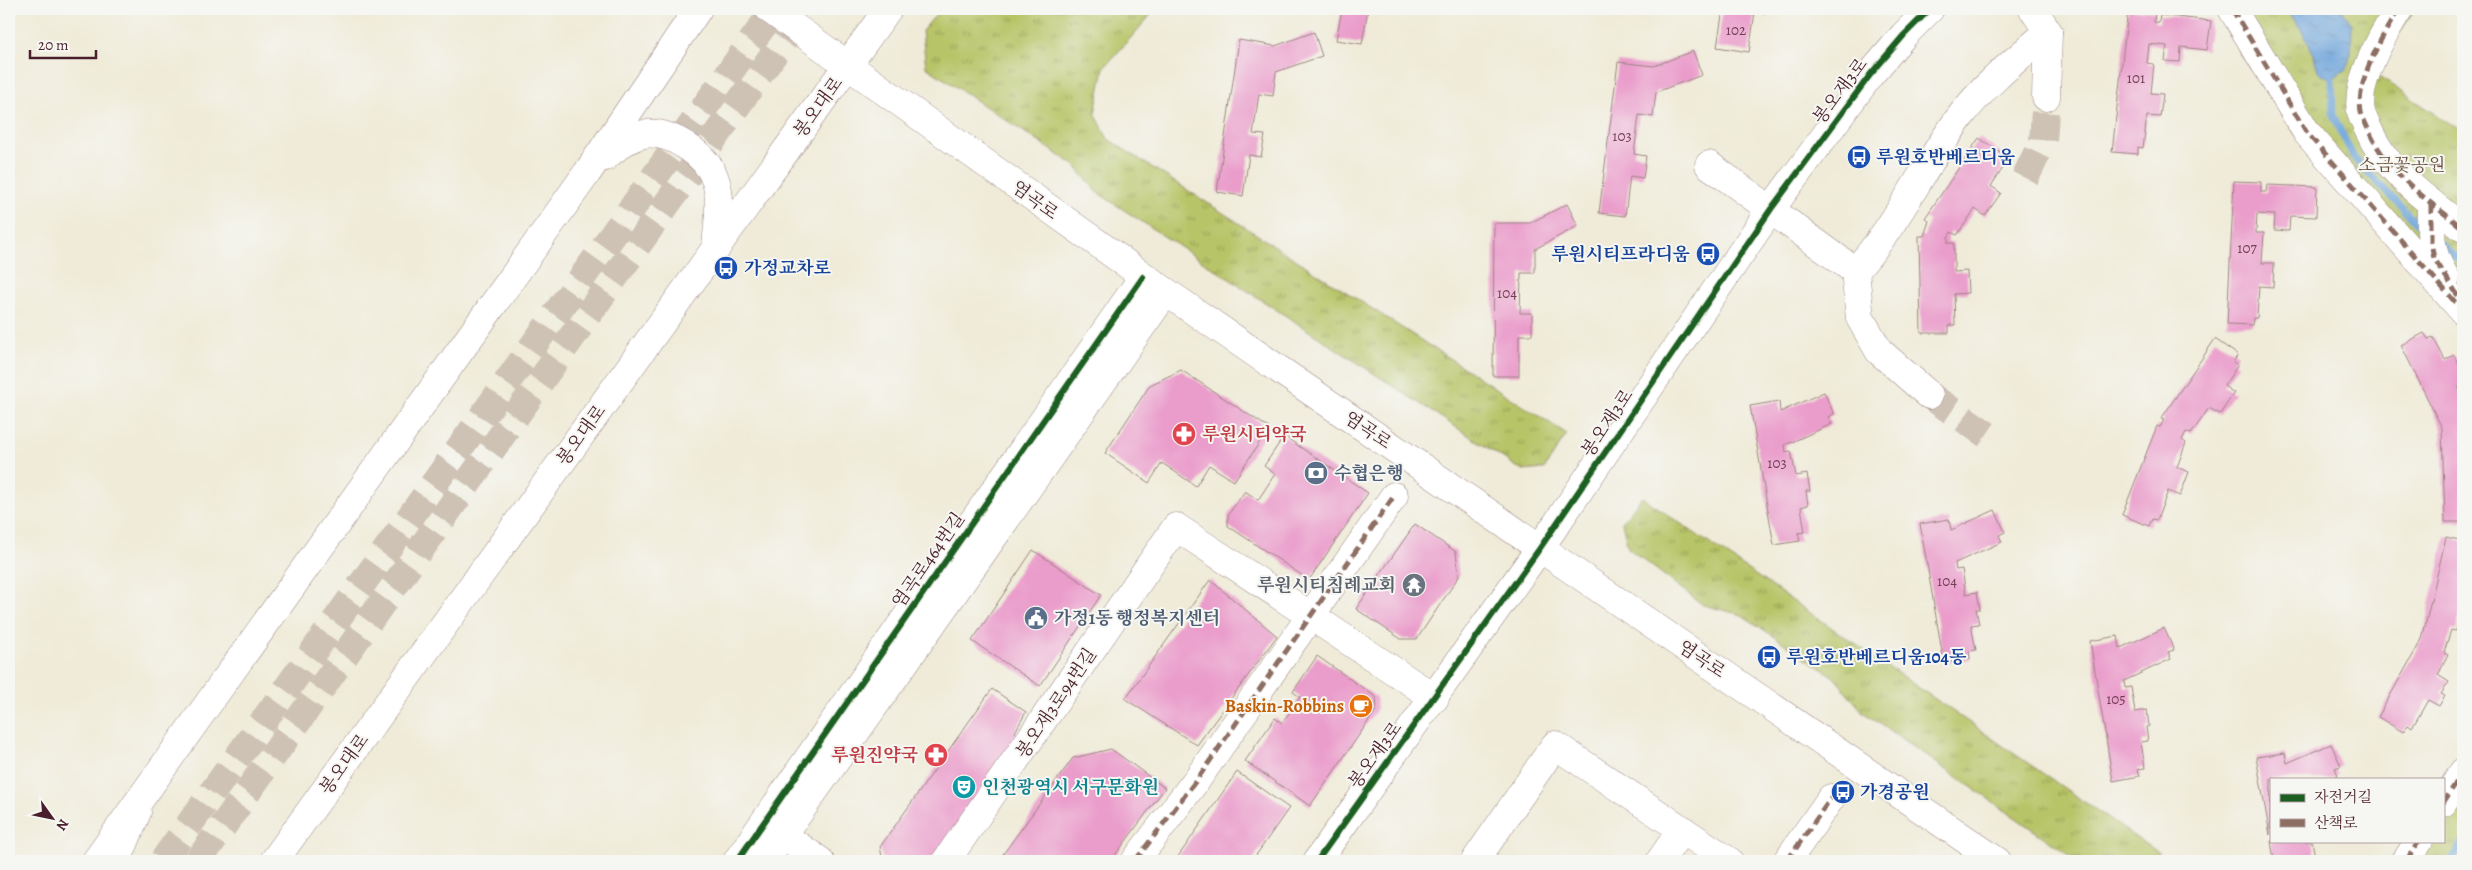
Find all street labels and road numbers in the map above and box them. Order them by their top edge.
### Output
street label: 봉오재3로 [1807,53,1873,129]
street label: 봉오대로 [788,72,848,142]
street label: 염곡로 [1007,175,1063,225]
street label: 봉오재3로 [1576,384,1638,462]
street label: 봉오대로 [551,400,611,470]
street label: 염곡로 [1340,405,1396,455]
street label: 염곡로464번길 [886,507,970,613]
street label: 염곡로 [1674,634,1730,684]
street label: 봉오재3로94번길 [1010,643,1102,763]
street label: 봉오재3로 [1343,717,1407,793]
street label: 봉오대로 [314,729,374,799]

